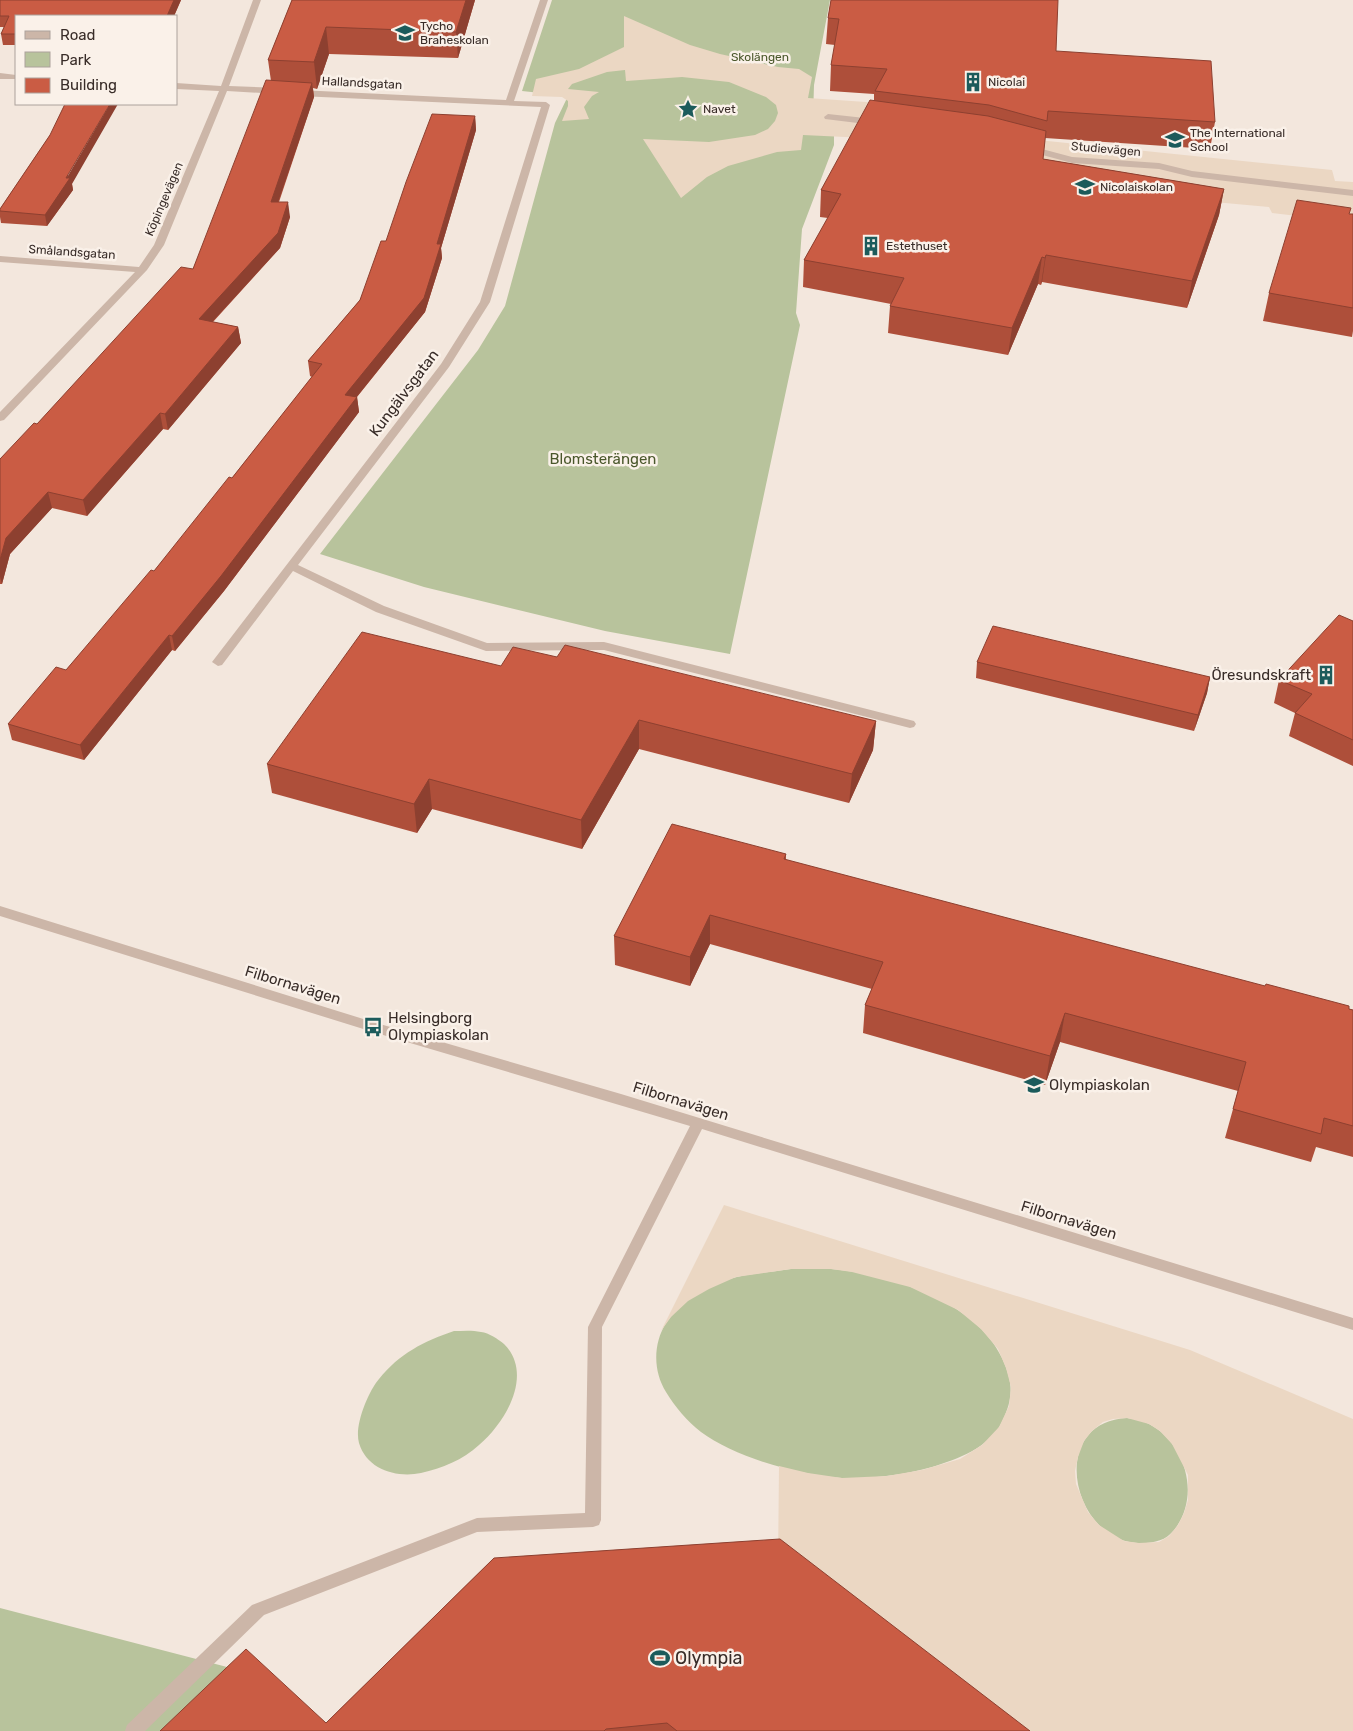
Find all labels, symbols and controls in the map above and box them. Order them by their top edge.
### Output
legend [15,15,178,105]
place label: Tycho Braheskolan [420,19,489,47]
school or university icon: Tycho Braheskolan [394,22,416,44]
text: Road [60,26,96,44]
park label: Skolängen [731,50,789,64]
text: Park [60,51,91,69]
building icon: Nicolai [962,71,984,93]
street label: Hallandsgatan [321,74,403,92]
place label: Nicolai [988,75,1025,89]
text: Building [60,76,117,94]
place icon: Navet [677,98,699,120]
place label: Navet [703,102,736,116]
place label: The International School [1190,126,1285,154]
school or university icon: The International School [1164,129,1186,151]
street label: Studievägen [1070,139,1142,159]
street label: Köpingevägen [142,160,186,238]
school or university icon: Nicolaiskolan [1074,176,1096,198]
place label: Nicolaiskolan [1100,180,1173,194]
building icon: Estethuset [860,235,882,257]
place label: Estethuset [886,239,948,253]
street label: Smålandsgatan [28,242,116,262]
street label: Kungälvsgatan [366,346,442,440]
park label: Blomsterängen [550,450,656,468]
building icon: Öresundskraft [1315,664,1337,686]
place label: Öresundskraft [1211,666,1311,684]
street label: Filbornavägen [243,962,343,1008]
place label: Helsingborg Olympiaskolan [388,1009,489,1044]
bus stop icon: Helsingborg Olympiaskolan [362,1016,384,1038]
school or university icon: Olympiaskolan [1023,1074,1045,1096]
place label: Olympiaskolan [1049,1076,1150,1094]
street label: Filbornavägen [631,1078,731,1124]
street label: Filbornavägen [1019,1197,1119,1243]
sports icon: Olympia [649,1647,671,1669]
place label: Olympia [675,1647,743,1669]

